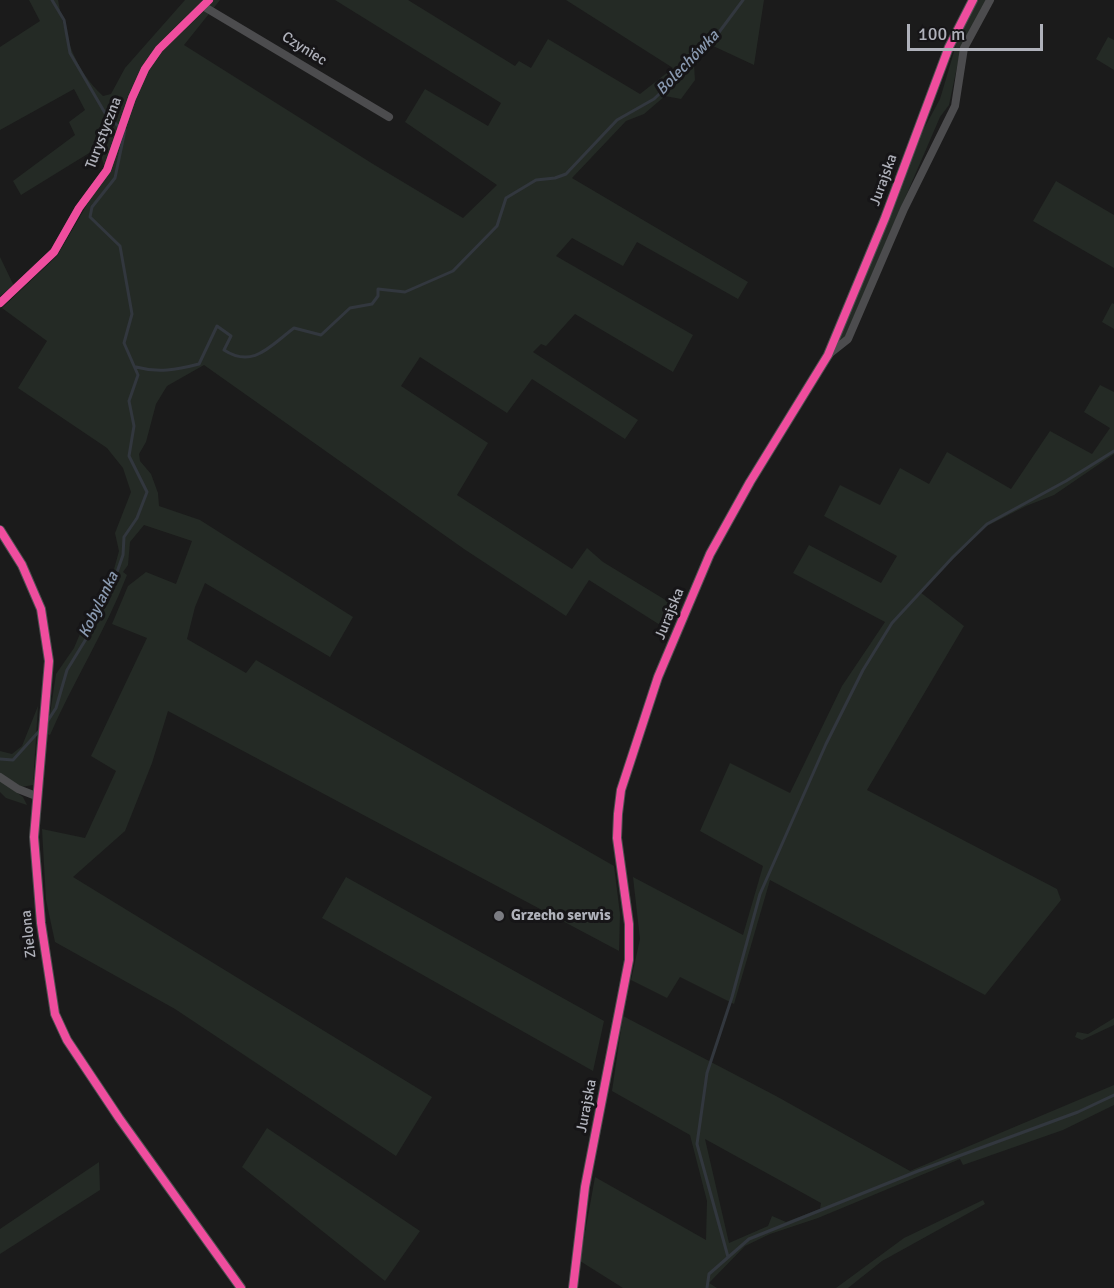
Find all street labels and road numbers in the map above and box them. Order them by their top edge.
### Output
street label: Czyniec [278,28,330,70]
street label: Turystyczna [82,95,126,171]
street label: Jurajska [866,152,902,208]
street label: Jurajska [652,586,688,642]
street label: Zielona [18,909,40,959]
street label: Jurajska [573,1078,601,1134]

